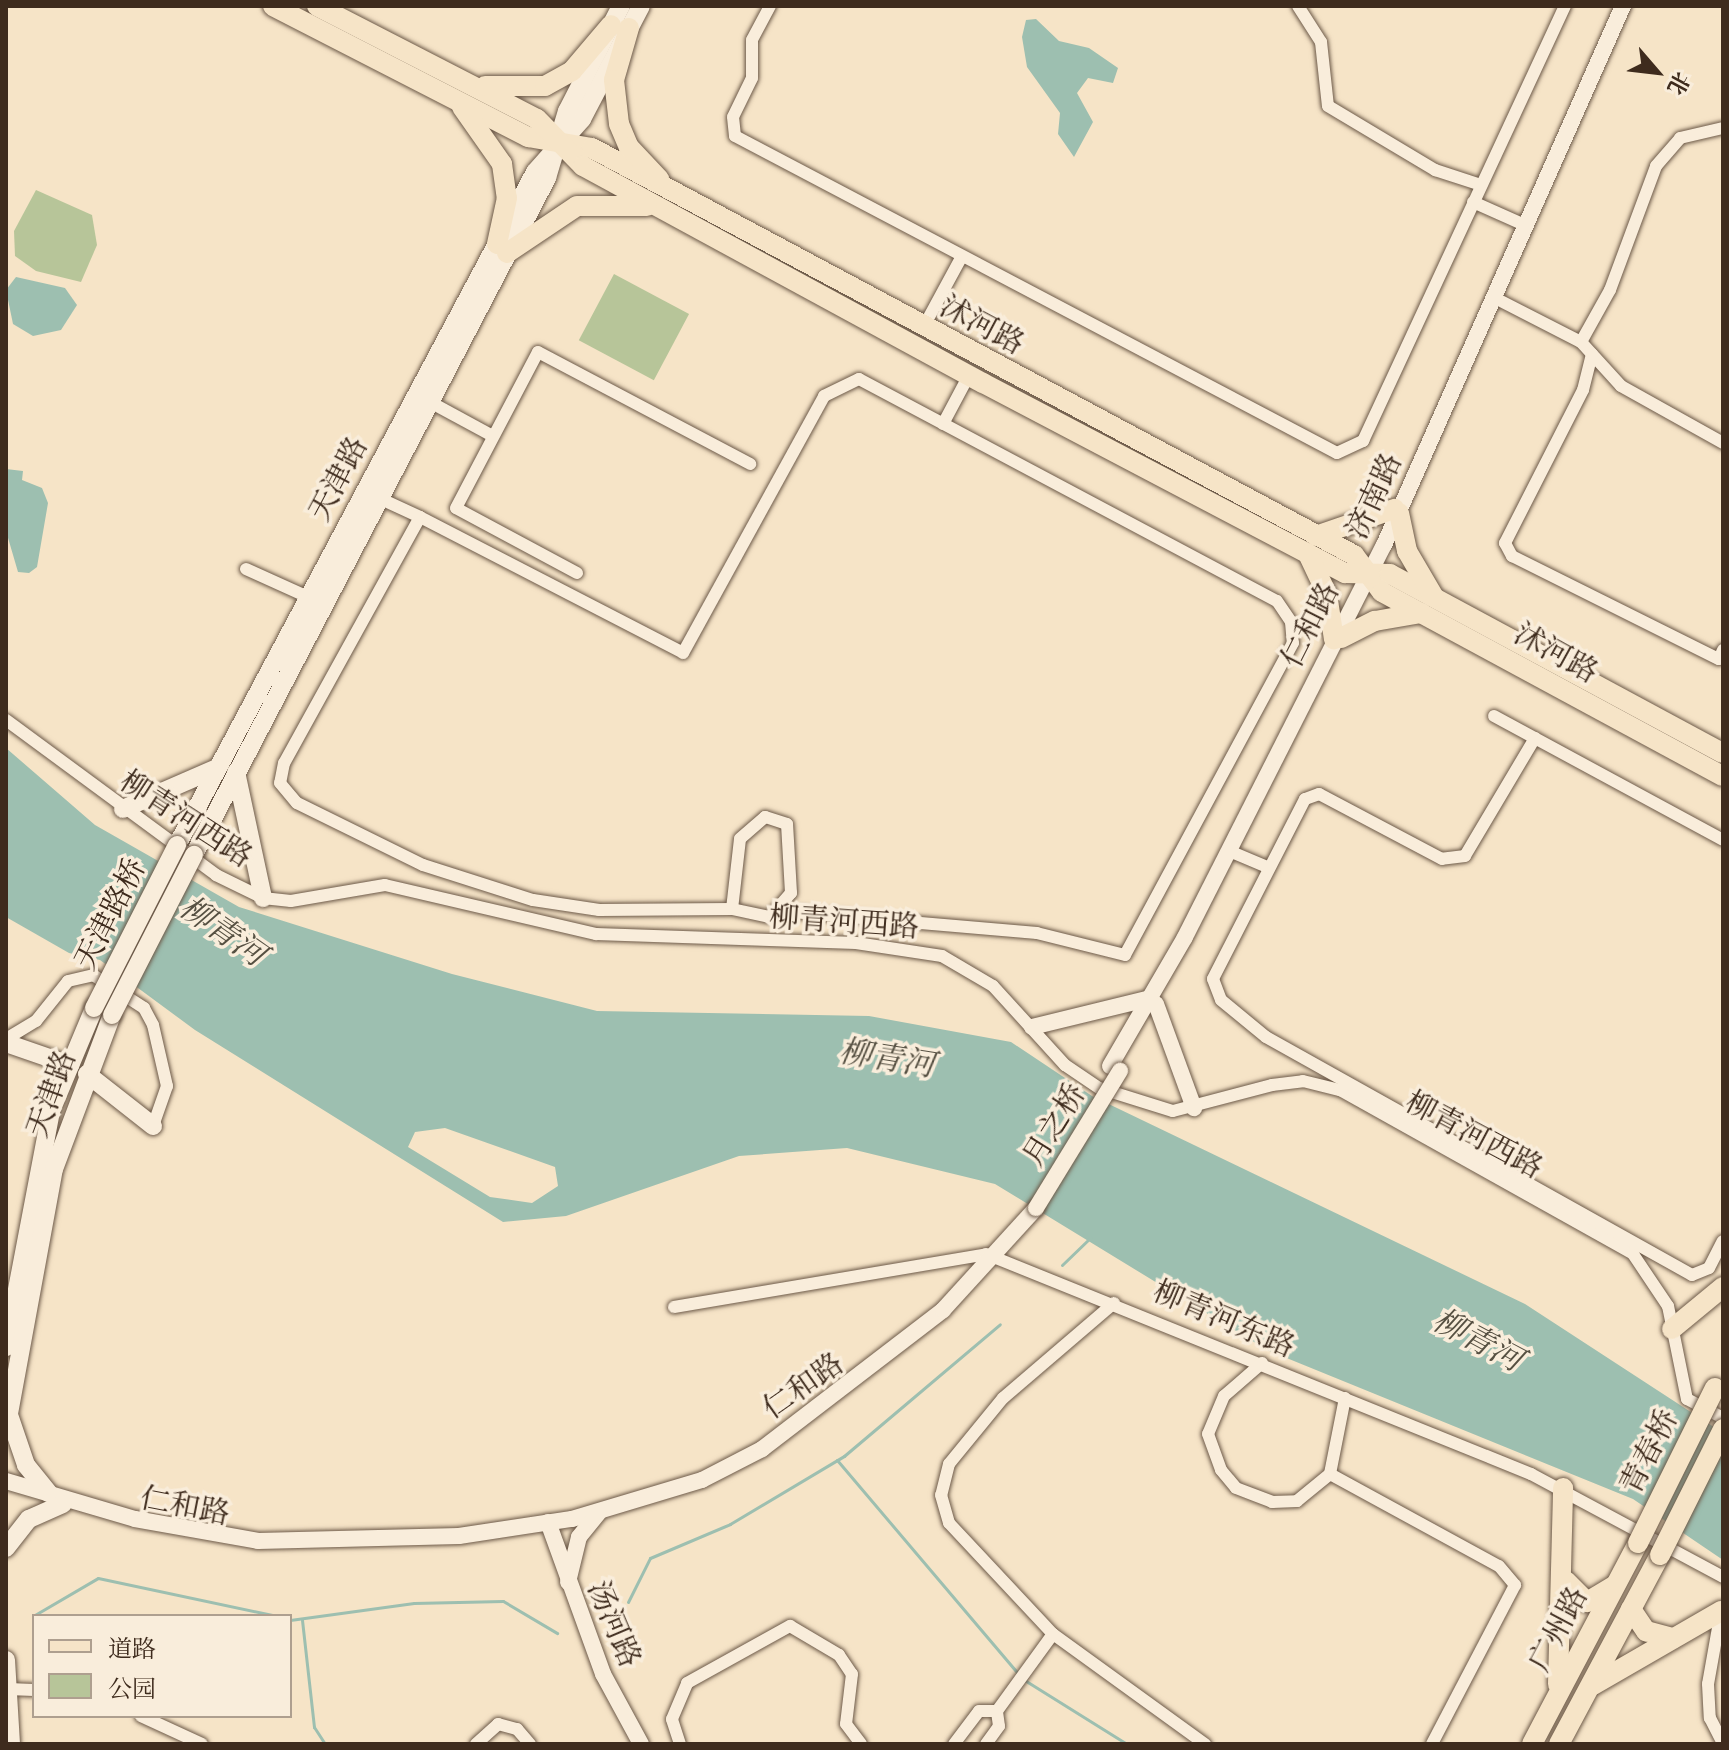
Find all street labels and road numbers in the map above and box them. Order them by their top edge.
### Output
street label: 沭河路 [934,288,1030,362]
street label: 天津路 [301,431,375,527]
street label: 济南路 [1339,448,1409,544]
street label: 仁和路 [1274,577,1346,673]
street label: 沭河路 [1508,615,1604,691]
street label: 柳青河西路 [113,763,259,875]
street label: 天津路桥 [67,852,153,976]
street label: 柳青河西路 [768,899,920,945]
street label: 天津路 [19,1046,83,1142]
street label: 月之桥 [1015,1077,1093,1173]
street label: 柳青河西路 [1399,1084,1549,1186]
street label: 柳青河东路 [1148,1273,1300,1365]
street label: 仁和路 [756,1345,850,1427]
street label: 青春桥 [1613,1404,1685,1500]
street label: 仁和路 [137,1480,233,1532]
street label: 汤河路 [580,1576,648,1672]
street label: 广州路 [1521,1581,1595,1677]

